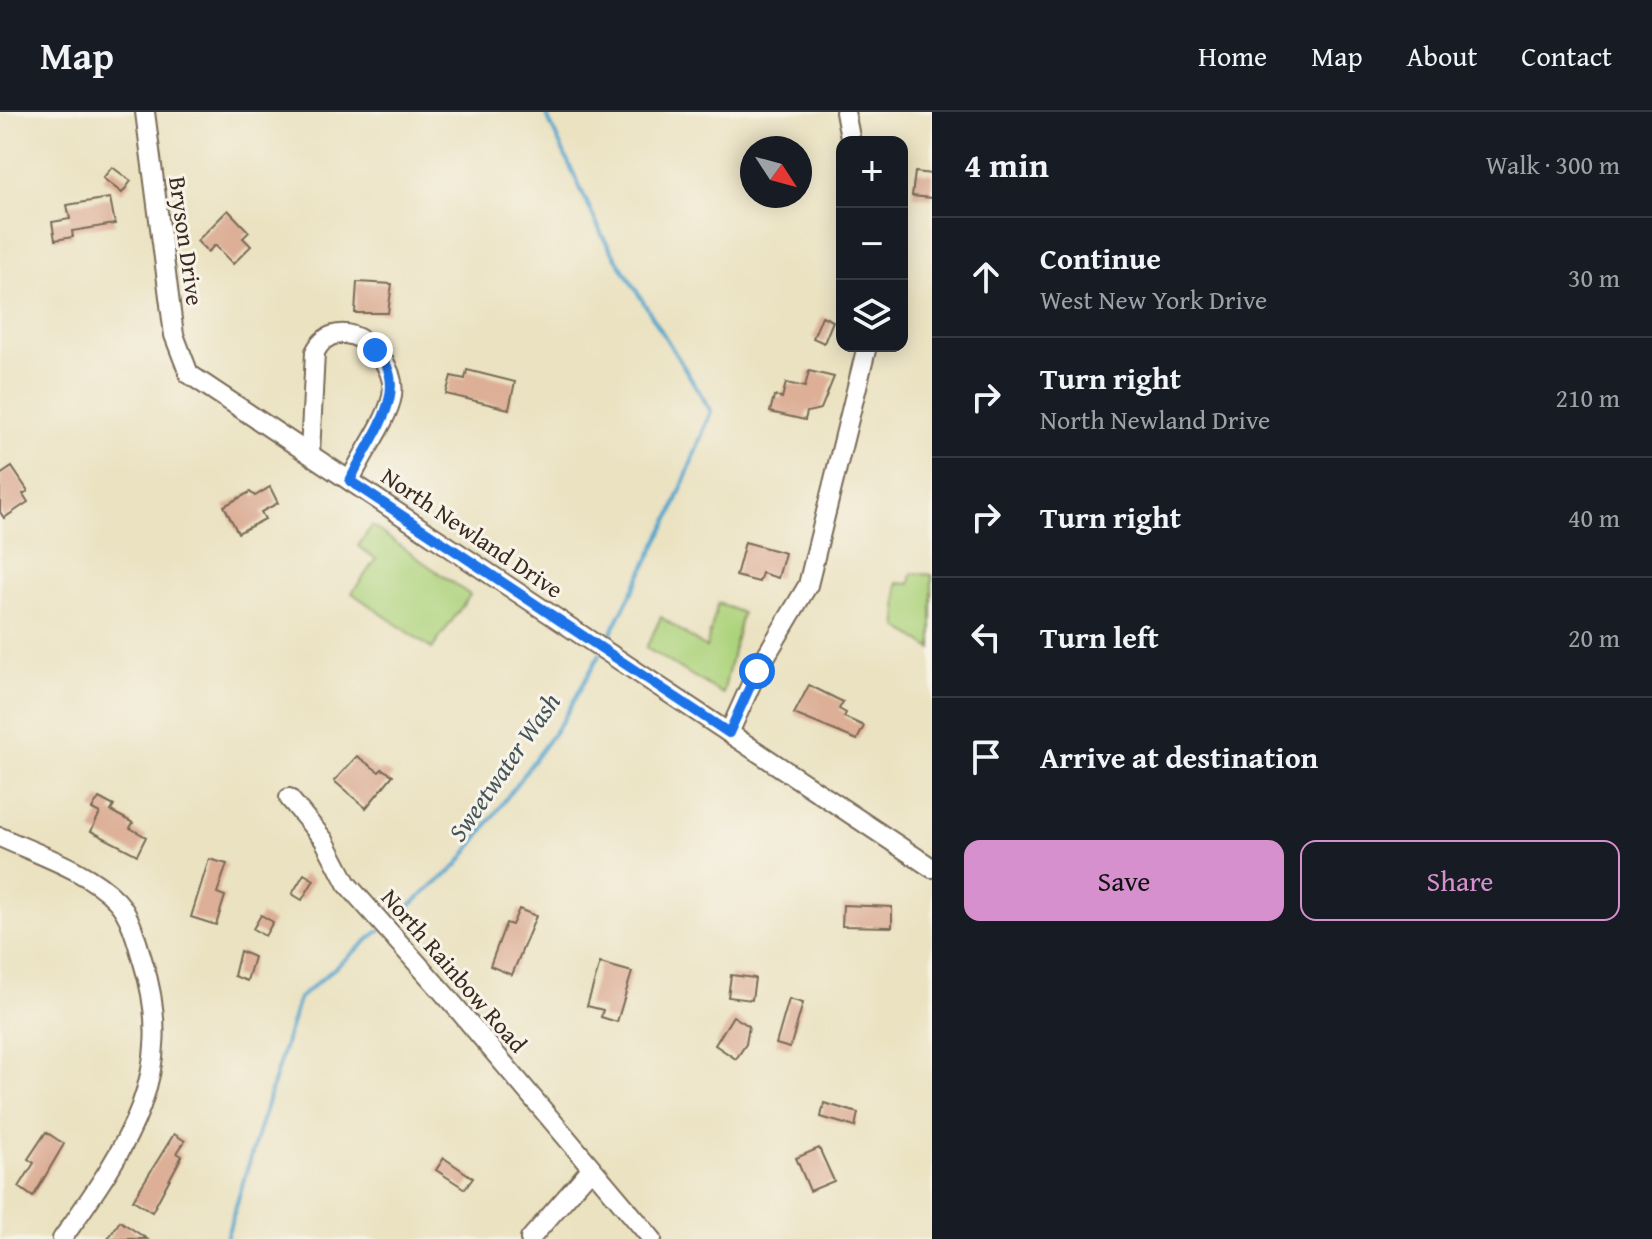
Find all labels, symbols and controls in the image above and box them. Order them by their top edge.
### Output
text: Map [40,27,114,83]
text: Home [1198,35,1267,76]
text: Map [1311,35,1363,76]
text: About [1407,35,1477,76]
text: Contact [1521,35,1612,76]
north arrow [740,136,812,208]
map controls [836,136,908,352]
button: + [836,136,908,208]
text: 4 min [964,140,1049,189]
text: Walk · 300 m [1486,145,1620,184]
street label: Bryson Drive [160,174,213,308]
button: − [836,208,908,280]
text: Continue [1040,236,1161,280]
icon: ahead [964,255,1008,299]
text: 30 m [1568,258,1620,297]
button: layers [836,280,908,352]
text: West New York Drive [1040,280,1267,319]
route end [357,332,393,368]
text: Turn right [1040,356,1181,400]
icon: right [964,375,1008,419]
text: 210 m [1555,378,1620,417]
text: North Newland Drive [1040,400,1270,439]
street label: North Newland Drive [374,459,570,607]
icon: right [964,495,1008,539]
text: Turn right [1040,495,1181,539]
text: 40 m [1568,498,1620,537]
icon: left [964,615,1008,659]
text: Turn left [1040,615,1159,659]
text: 20 m [1568,618,1620,657]
route start [739,653,775,689]
water label: Sweetwater Wash [438,684,569,849]
icon: arrive [964,735,1008,779]
text: Arrive at destination [1040,735,1318,779]
button: Save [964,840,1284,921]
button: Share [1300,840,1620,921]
street label: North Rainbow Road [373,881,536,1061]

